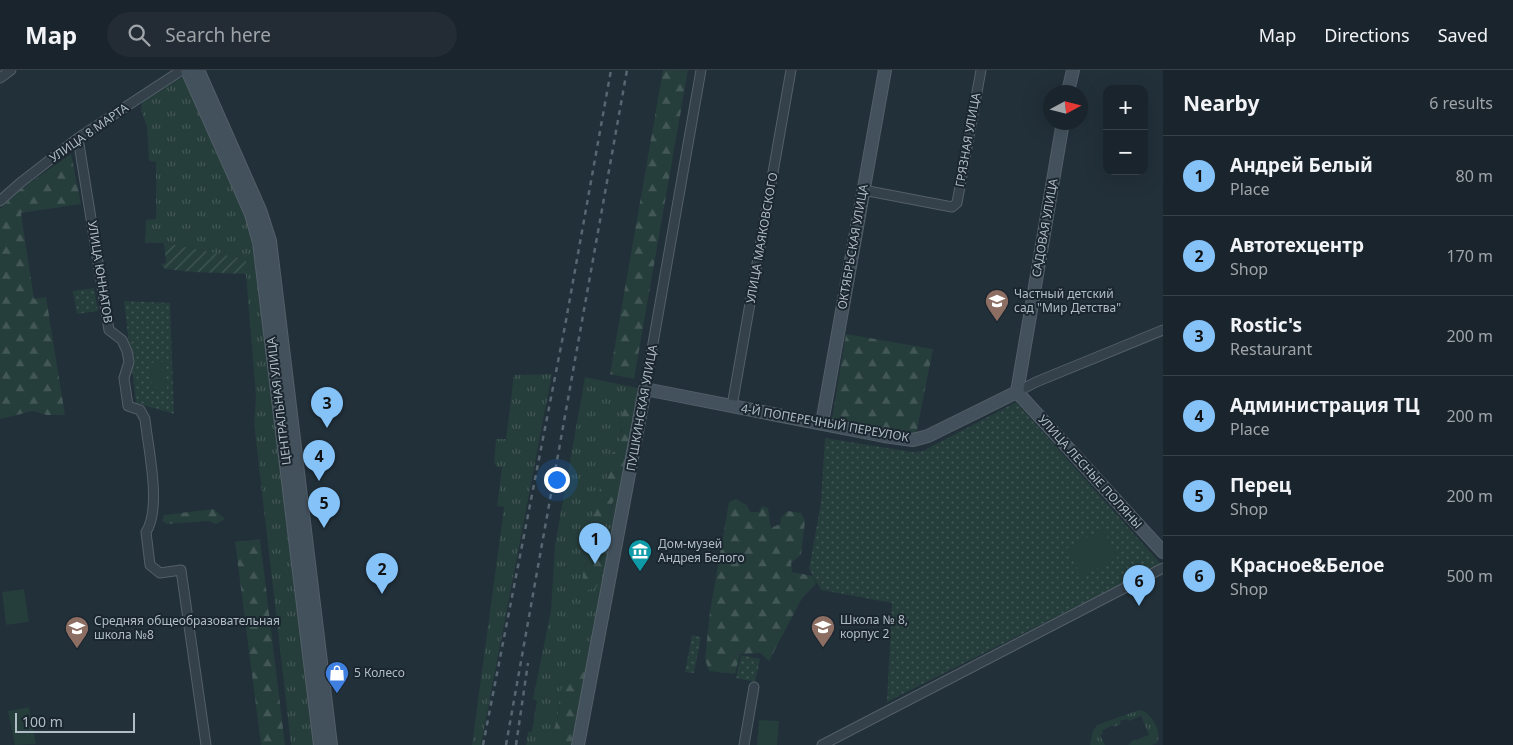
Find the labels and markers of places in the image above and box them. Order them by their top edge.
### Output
place label: Частный детский сад "Мир Детства" [1014,285,1121,316]
school or university icon: Частный детский сад "Мир Детства" [984,288,1010,322]
pin: 3 [311,387,343,428]
pin: 4 [303,440,335,481]
pin: 5 [308,487,340,528]
pin: 1 [579,523,611,564]
place label: Дом-музей Андрея Белого [658,535,745,566]
museum icon: Дом-музей Андрея Белого [627,538,653,572]
pin: 2 [366,553,398,594]
pin: 6 [1123,565,1155,606]
place label: Школа № 8, корпус 2 [840,611,908,642]
place label: Средняя общеобразовательная школа №8 [94,612,280,643]
school or university icon: Школа № 8, корпус 2 [810,614,836,648]
school or university icon: Средняя общеобразовательная школа №8 [64,615,90,649]
shop icon: 5 Колесо [324,660,350,694]
place label: 5 Колесо [354,664,405,681]

